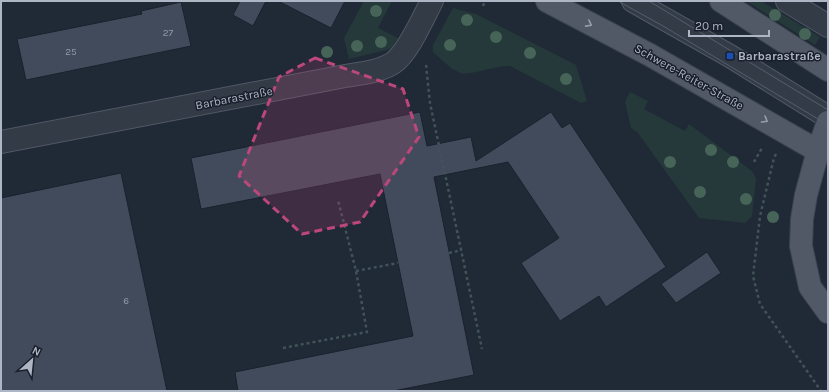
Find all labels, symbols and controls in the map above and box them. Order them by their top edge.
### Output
scale bar [689,12,769,38]
one-way arrow [585,19,593,26]
text: 20 m [695,19,723,33]
house number: 27 [163,27,174,39]
street label: Schwere-Reiter-Straße [632,41,746,113]
house number: 25 [65,46,77,58]
place label: Barbarastraße [738,49,821,63]
marker: Barbarastraße [725,51,735,61]
street label: Barbarastraße [194,84,274,112]
one-way arrow [761,116,768,123]
house number: 6 [123,295,129,307]
north arrow [12,340,52,380]
text: N [30,344,43,359]

